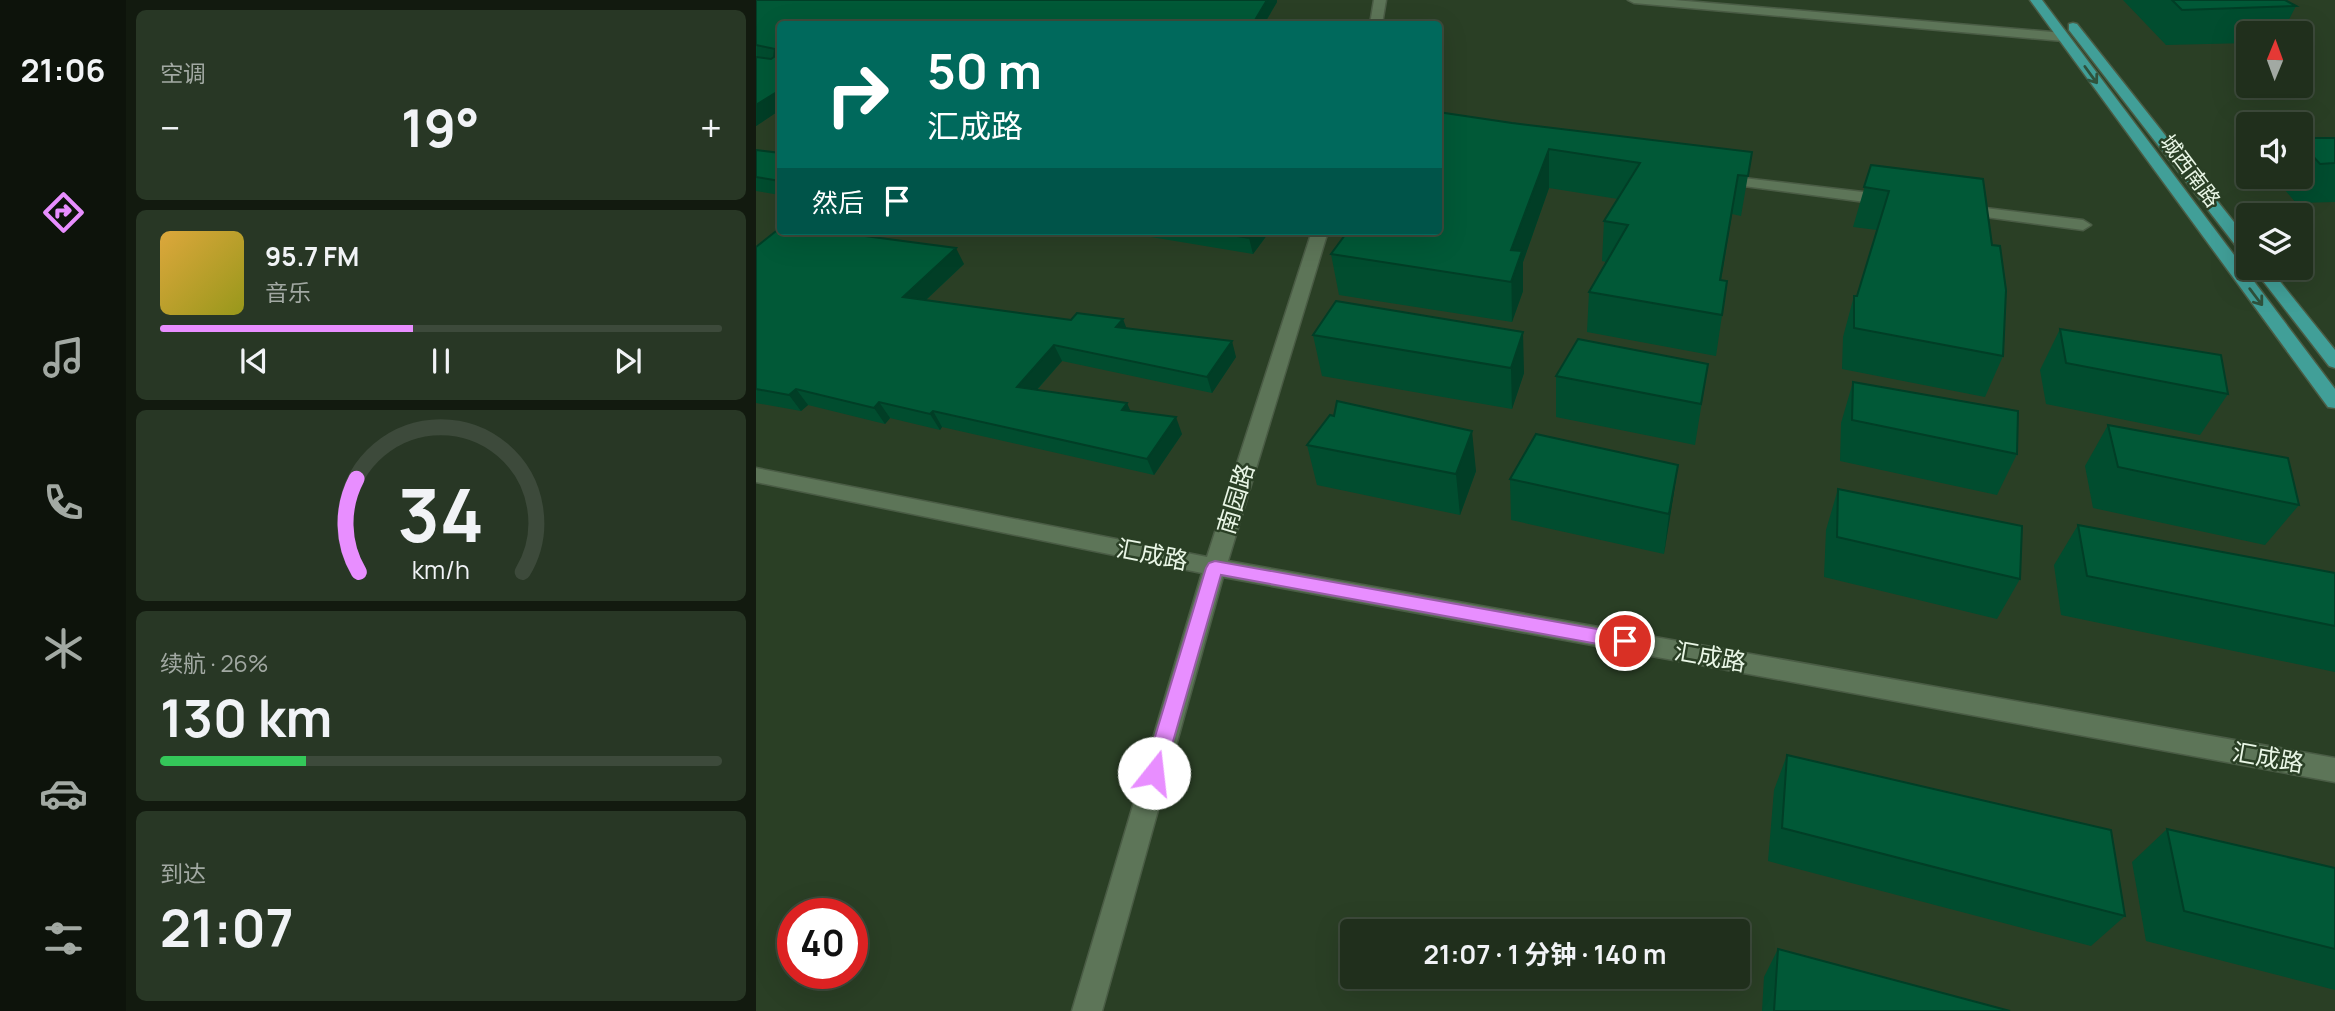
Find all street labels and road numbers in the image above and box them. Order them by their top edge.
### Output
street label: 城西南路 [2154,128,2227,212]
street label: 南园路 [1208,459,1261,538]
street label: 汇成路 [1114,530,1191,577]
street label: 汇成路 [1672,633,1749,678]
street label: 汇成路 [2230,734,2307,779]

